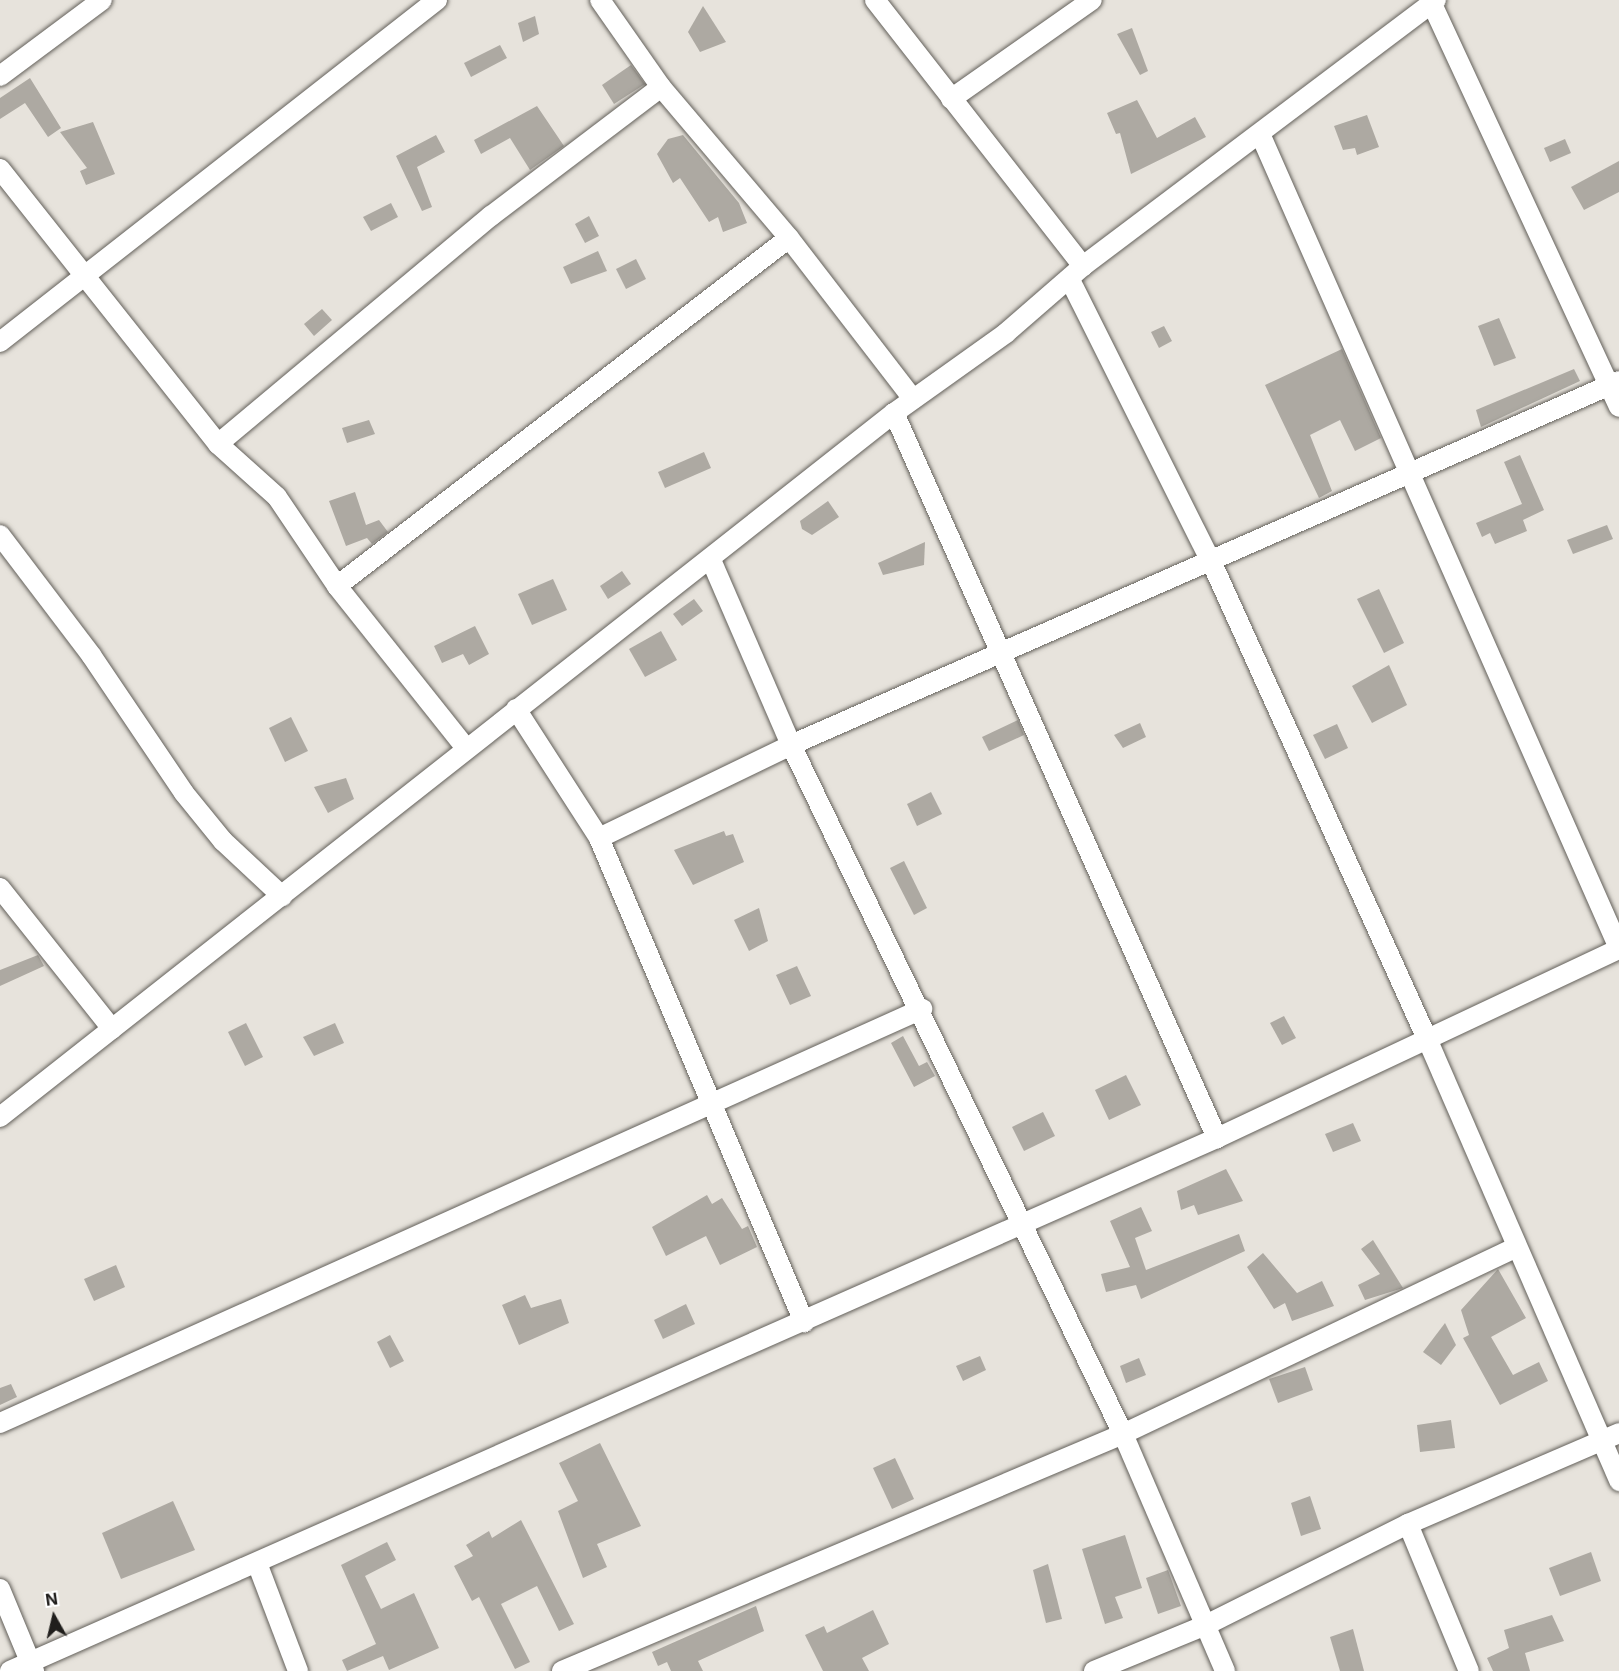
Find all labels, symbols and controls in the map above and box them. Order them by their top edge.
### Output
north arrow [24,1587,84,1647]
text: N [44,1588,59,1610]

